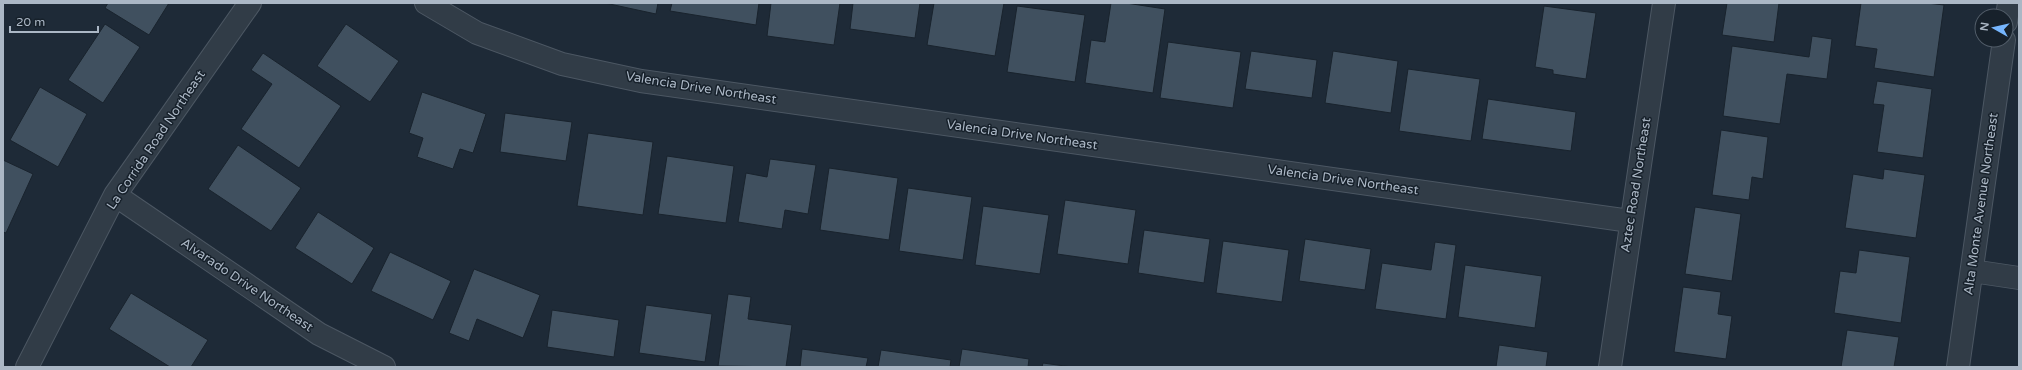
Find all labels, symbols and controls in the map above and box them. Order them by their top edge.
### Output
scale bar [10,8,98,34]
north arrow [1974,8,2014,48]
text: 20 m [16,15,45,29]
text: N [1978,21,1992,32]
street label: La Corrida Road Northeast [103,67,209,213]
street label: Valencia Drive Northeast [625,68,777,108]
street label: Alta Monte Avenue Northeast [1960,112,2002,296]
street label: Valencia Drive Northeast [946,116,1099,154]
street label: Aztec Road Northeast [1617,116,1655,254]
street label: Valencia Drive Northeast [1267,161,1420,199]
street label: Alvarado Drive Northeast [178,235,316,335]

